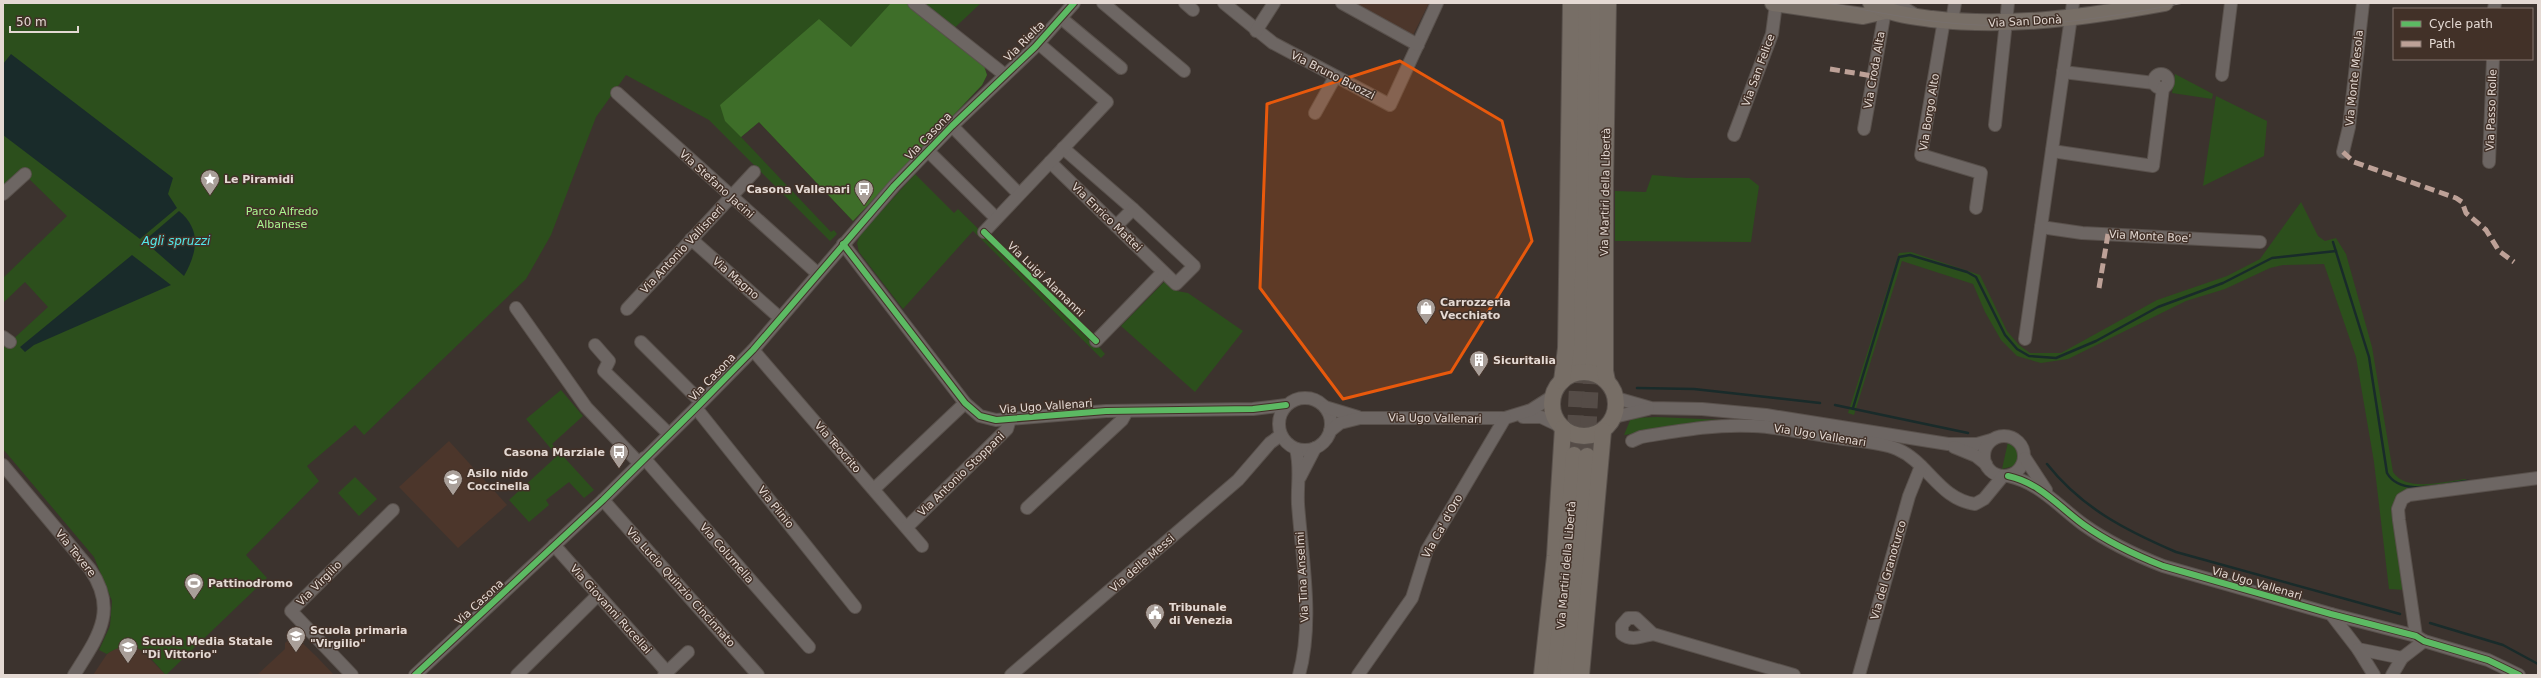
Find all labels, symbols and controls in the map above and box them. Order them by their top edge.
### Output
scale bar [10,8,78,34]
legend [2393,8,2533,60]
street label: Via San Donà [1988,13,2062,30]
text: 50 m [16,15,47,29]
text: Cycle path [2429,17,2493,31]
street label: Via Rielta [1001,18,1047,64]
street label: Via Monte Mesola [2343,29,2366,127]
street label: Via Croda Alta [1861,30,1888,110]
street label: Via San Felice [1739,32,1778,108]
text: Path [2429,37,2455,51]
street label: Via Bruno Buozzi [1289,49,1377,102]
street label: Via Passo Rolle [2484,69,2499,151]
street label: Via Borgo Alto [1917,72,1942,152]
street label: Via Casona [902,110,954,163]
street label: Via Martiri della Libertà [1598,128,1613,256]
street label: Via Stefano Jacini [677,148,757,221]
place icon: Le Piramidi [199,168,221,196]
place label: Le Piramidi [224,173,294,186]
bus stop icon: Casona Vallenari [853,178,875,206]
street label: Via Enrico Mattei [1069,180,1145,254]
place label: Casona Vallenari [747,183,850,196]
street label: Via Antonio Vallisneri [638,202,727,296]
park label: Parco Alfredo Albanese [246,205,319,231]
street label: Via Monte Boe' [2108,228,2191,245]
water label: Agli spruzzi [141,234,211,248]
street label: Via Luigi Alamanni [1005,239,1087,319]
street label: Via Magno [710,255,762,302]
place label: Carrozzeria Vecchiato [1440,296,1511,322]
shop icon: Carrozzeria Vecchiato [1415,297,1437,325]
building icon: Sicuritalia [1468,349,1490,377]
street label: Via Casona [686,351,738,404]
place label: Sicuritalia [1493,354,1556,367]
street label: Via Ugo Vallenari [999,397,1093,416]
street label: Via Ugo Vallenari [1388,411,1482,426]
street label: Via Teocrito [812,419,864,476]
street label: Via Ugo Vallenari [1773,422,1867,449]
street label: Via Antonio Stoppani [915,430,1007,519]
bus stop icon: Casona Marziale [608,441,630,469]
place label: Casona Marziale [504,446,605,459]
place label: Asilo nido Coccinella [467,467,530,493]
school or university icon: Asilo nido Coccinella [442,468,464,496]
street label: Via Plinio [755,484,797,531]
street label: Via Ca' d'Oro [1419,492,1466,561]
street label: Via Martiri della Libertà [1554,501,1579,630]
street label: Via del Granoturco [1868,519,1909,621]
street label: Via Columella [697,521,756,586]
street label: Via Lucio Quinzio Cincinnato [624,525,738,650]
street label: Via Tevere [53,527,99,580]
street label: Via Tina Anselmi [1294,531,1311,623]
street label: Via delle Messi [1107,532,1177,595]
street label: Via Virgilio [294,558,345,609]
street label: Via Giovanni Rucellai [567,562,654,657]
street label: Via Ugo Vallenari [2210,564,2304,603]
sports icon: Pattinodromo [183,572,205,600]
place label: Pattinodromo [208,577,293,590]
street label: Via Casona [453,577,506,628]
place label: Tribunale di Venezia [1169,601,1233,627]
public building icon: Tribunale di Venezia [1144,602,1166,630]
place label: Scuola primaria "Virgilio" [310,624,407,650]
school or university icon: Scuola primaria "Virgilio" [285,625,307,653]
place label: Scuola Media Statale "Di Vittorio" [142,635,273,661]
school or university icon: Scuola Media Statale "Di Vittorio" [117,636,139,664]

